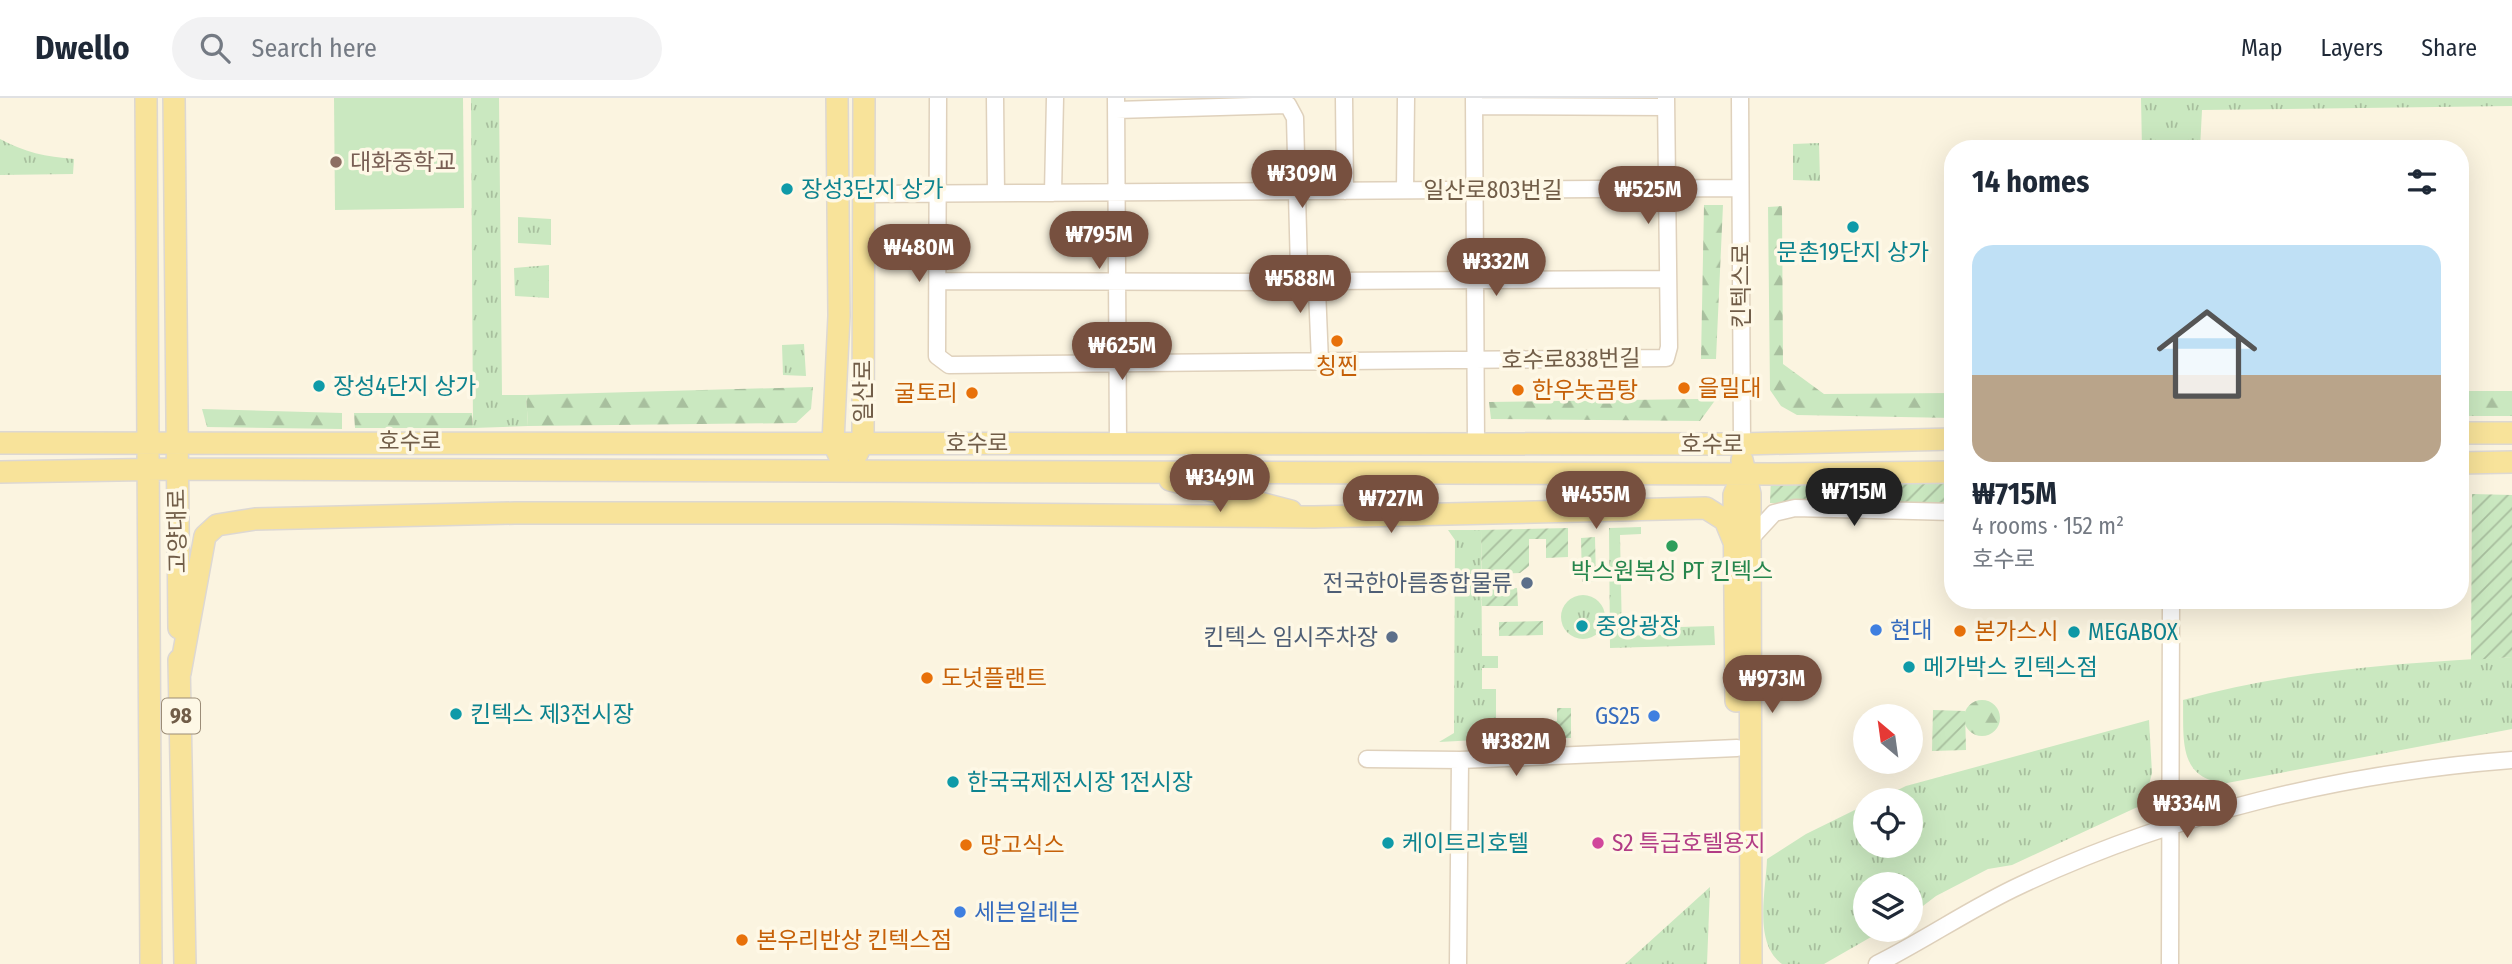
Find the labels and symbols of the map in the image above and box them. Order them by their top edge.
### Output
place label: 대화중학교 [350,148,456,176]
pin: ₩309M [1253,150,1351,210]
marker: 대화중학교 [328,154,344,170]
pin: ₩525M [1599,166,1697,226]
place label: 장성3단지 상가 [801,175,944,203]
street label: 일산로803번길 [1423,176,1563,204]
marker: 장성3단지 상가 [779,181,795,197]
pin: ₩795M [1050,212,1148,271]
marker: 문촌19단지 상가 [1845,219,1861,235]
pin: ₩480M [870,225,968,284]
pin: ₩332M [1447,238,1545,298]
place label: 문촌19단지 상가 [1777,238,1929,266]
street label: 킨텍스로 [1727,244,1755,328]
pin: ₩588M [1251,256,1349,315]
pin: ₩625M [1073,322,1171,382]
marker: 칭찐 [1329,333,1345,349]
street label: 호수로838번길 [1501,344,1641,374]
place label: 칭찐 [1316,352,1358,380]
street label: 일산로 [849,359,877,423]
place label: 장성4단지 상가 [333,372,477,400]
place label: 을밀대 [1698,374,1761,402]
place label: 한우놋곰탕 [1532,376,1638,404]
marker: 장성4단지 상가 [311,378,327,394]
place label: 굴토리 [895,379,958,407]
marker: 을밀대 [1676,380,1692,396]
marker: 한우놋곰탕 [1510,382,1526,398]
marker: 굴토리 [964,385,980,401]
street label: 호수로 [378,427,442,455]
street label: 호수로 [945,429,1009,457]
street label: 호수로 [1680,430,1744,458]
pin: ₩349M [1171,454,1269,514]
pin: ₩715M [1805,468,1903,528]
pin: ₩455M [1547,472,1645,531]
pin: ₩727M [1342,476,1440,535]
street label: 고양대로 [162,488,192,574]
marker: 박스원복싱 PT 킨텍스 [1664,538,1680,554]
place label: 박스원복싱 PT 킨텍스 [1571,557,1773,585]
place label: 전국한아름종합물류 [1323,569,1513,597]
marker: 전국한아름종합물류 [1519,575,1535,591]
place label: 중앙광장 [1596,612,1681,640]
place label: 현대 [1890,616,1932,644]
place label: 본가스시 [1974,617,2059,645]
marker: 중앙광장 [1574,618,1590,634]
place label: MEGABOX [2088,618,2179,646]
marker: 현대 [1868,622,1884,638]
place label: 킨텍스 임시주차장 [1203,623,1378,651]
marker: 본가스시 [1952,623,1968,639]
marker: MEGABOX [2066,624,2082,640]
marker: 킨텍스 임시주차장 [1384,629,1400,645]
place label: 메가박스 킨텍스점 [1923,653,2098,681]
pin: ₩973M [1723,656,1821,715]
marker: 메가박스 킨텍스점 [1901,659,1917,675]
place label: 도넛플랜트 [941,664,1047,692]
marker: 도넛플랜트 [919,670,935,686]
road number: 98 [162,698,200,734]
place label: 킨텍스 제3전시장 [470,700,634,728]
place label: GS25 [1595,702,1640,730]
north arrow [1853,704,1923,774]
marker: 킨텍스 제3전시장 [448,706,464,722]
marker: GS25 [1646,708,1662,724]
pin: ₩382M [1467,718,1565,778]
place label: 한국국제전시장 1전시장 [967,768,1193,796]
marker: 한국국제전시장 1전시장 [945,774,961,790]
pin: ₩334M [2138,780,2236,840]
place label: 케이트리호텔 [1402,829,1529,857]
place label: S2 특급호텔용지 [1612,829,1766,857]
place label: 망고식스 [980,831,1065,859]
marker: 케이트리호텔 [1380,835,1396,851]
marker: S2 특급호텔용지 [1590,835,1606,851]
marker: 망고식스 [958,837,974,853]
place label: 세븐일레븐 [974,898,1080,926]
marker: 세븐일레븐 [952,904,968,920]
place label: 본우리반상 킨텍스점 [756,926,952,954]
marker: 본우리반상 킨텍스점 [734,932,750,948]

